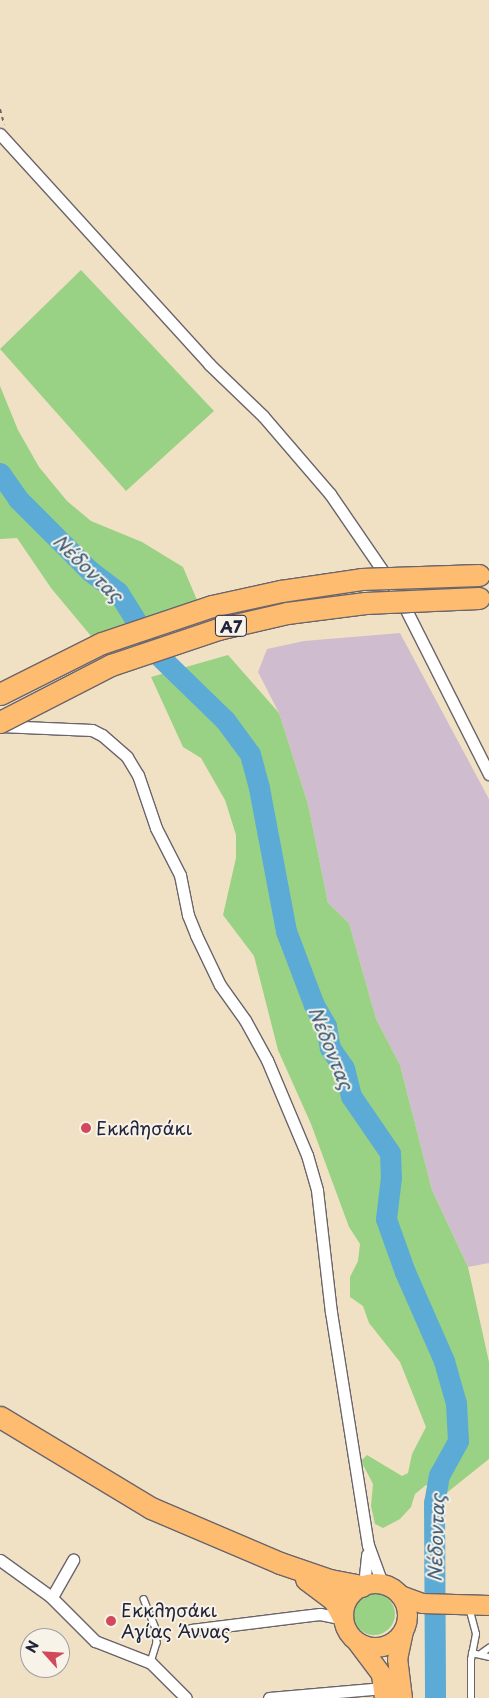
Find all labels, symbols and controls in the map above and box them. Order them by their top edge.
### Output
water label: Νέδoντας [48,529,128,607]
road number: Α7 [215,612,247,640]
water label: Νέδoντας [304,1003,358,1093]
place label: Εκκλησάκι [96,1117,192,1139]
marker: Εκκλησάκι [80,1122,92,1134]
water label: Νέδoντας [423,1494,449,1582]
place label: Εκκλησάκι Αγίας Άννας [121,1600,231,1642]
marker: Εκκλησάκι Αγίας Άννας [105,1615,117,1627]
north arrow [20,1628,70,1678]
text: N [20,1637,44,1656]

